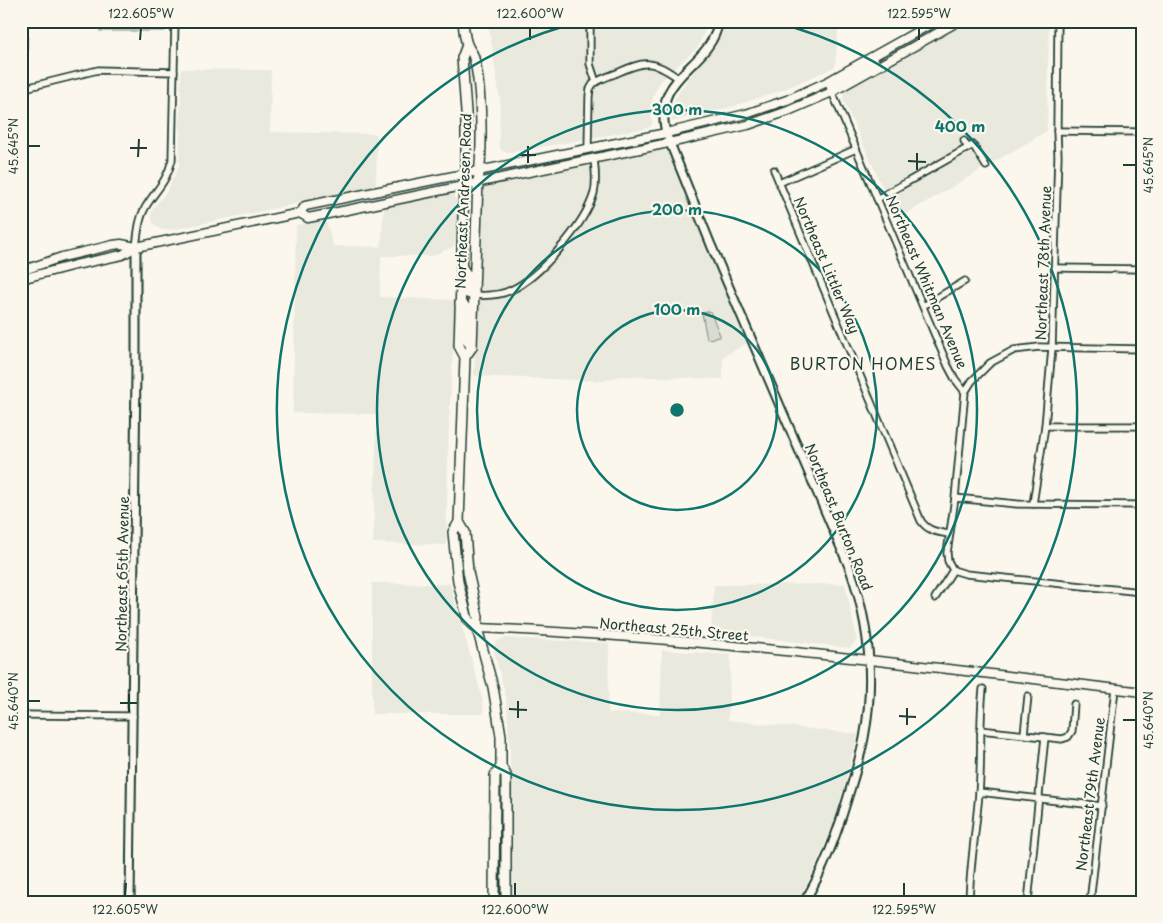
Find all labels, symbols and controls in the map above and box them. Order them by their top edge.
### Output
text: 122.605°W [108,4,174,22]
text: 122.600°W [497,4,564,22]
text: 122.595°W [887,4,952,22]
text: 300 m [652,97,702,120]
street label: Northeast Andresen Road [449,113,477,289]
text: 400 m [935,114,985,137]
text: 45.645°N [4,118,22,174]
text: 45.645°N [1139,137,1157,193]
street label: Northeast 78th Avenue [1030,185,1056,341]
street label: Northeast Whitman Avenue [881,192,973,372]
street label: Northeast Littler Way [789,193,865,337]
text: 200 m [652,197,702,220]
text: 100 m [654,297,700,320]
district label: BURTON HOMES [790,351,936,375]
centre of rings [668,401,686,419]
street label: Northeast Burton Road [800,440,878,594]
street label: Northeast 65th Avenue [110,495,134,652]
street label: Northeast 25th Street [599,612,750,646]
text: 45.640°N [4,672,22,730]
text: 45.640°N [1139,691,1157,749]
street label: Northeast 79th Avenue [1070,716,1110,872]
text: 122.605°W [92,900,158,918]
text: 122.600°W [482,900,549,918]
text: 122.595°W [872,900,937,918]

